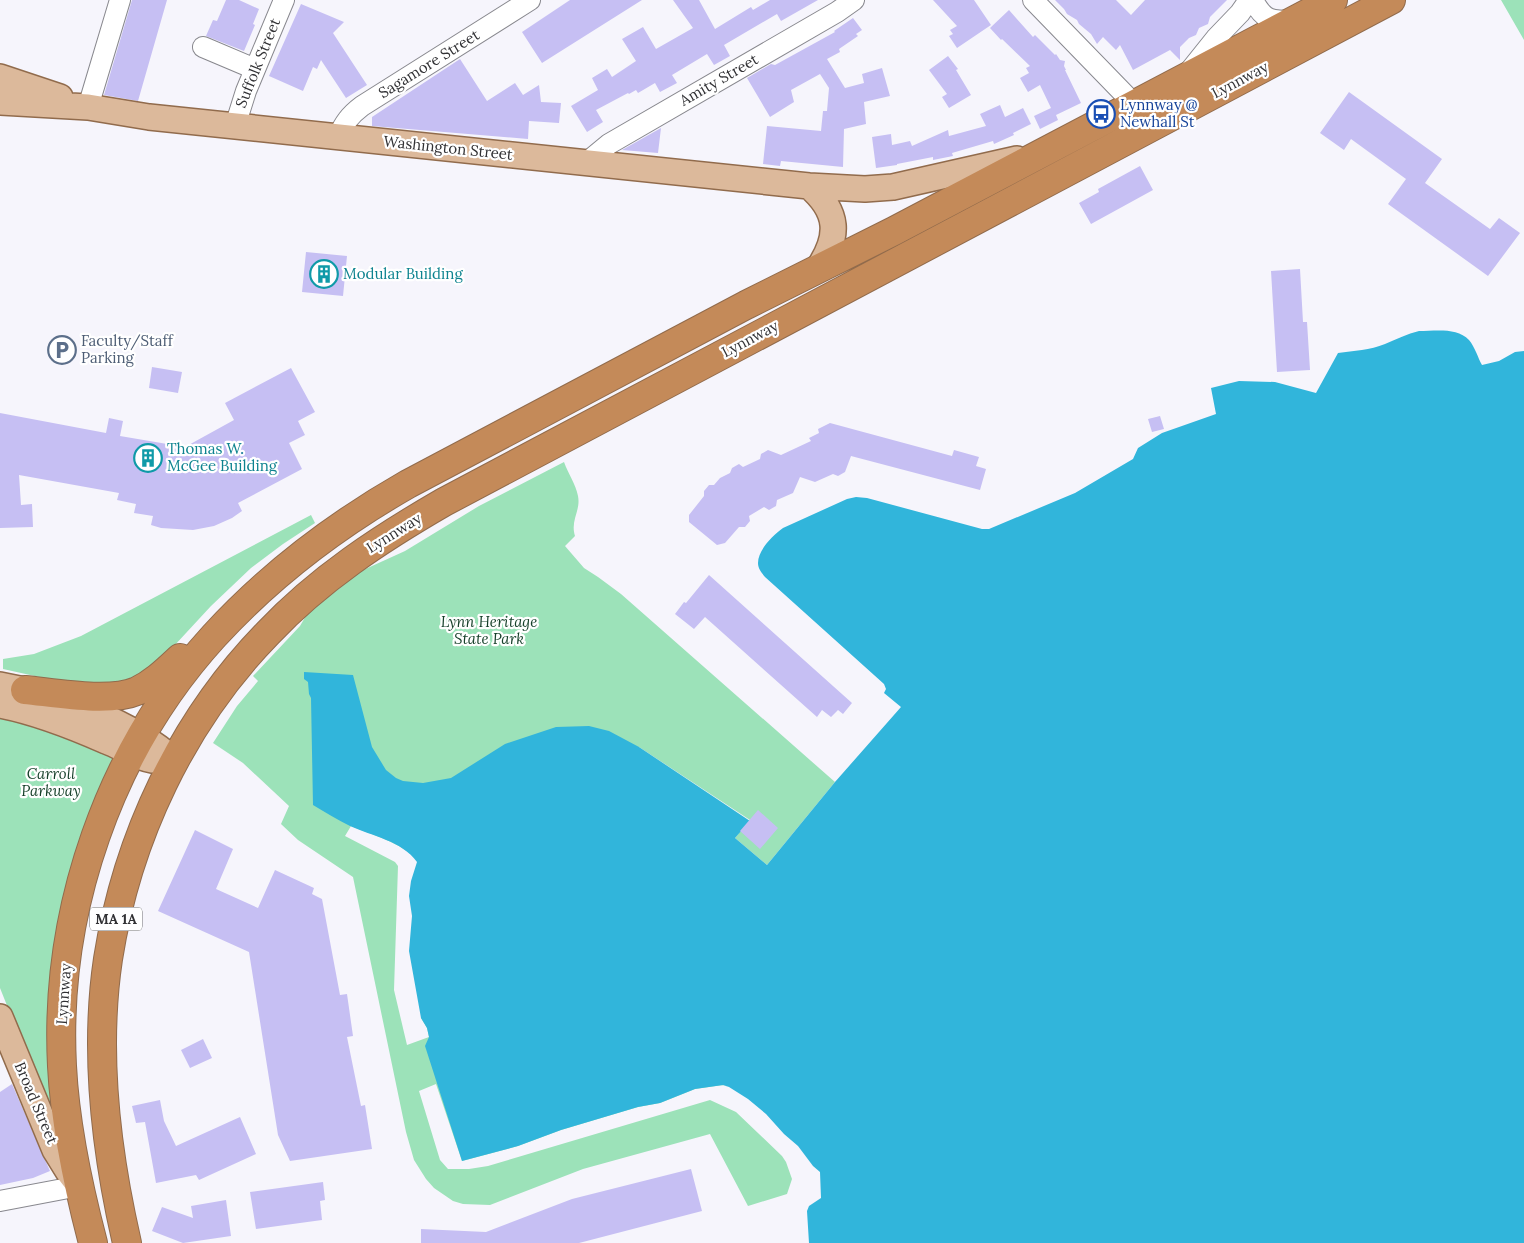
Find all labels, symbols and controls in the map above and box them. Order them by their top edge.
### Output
street label: Suffolk Street [231,15,284,110]
street label: Sagamore Street [375,25,483,102]
street label: Amity Street [675,49,762,110]
street label: Lynnway [1208,57,1271,102]
place label: Lynnway @ Newhall St [1120,95,1198,131]
bus stop icon: Lynnway @ Newhall St [1086,99,1116,129]
street label: Washington Street [383,131,514,164]
building icon: Modular Building [309,259,339,289]
place label: Modular Building [343,264,463,283]
street label: Lynnway [718,316,781,361]
place label: Faculty/Staff Parking [81,331,174,367]
parking icon: Faculty/Staff Parking [47,335,77,365]
place label: Thomas W. McGee Building [167,439,278,475]
building icon: Thomas W. McGee Building [133,443,163,473]
street label: Lynnway [363,508,425,557]
park label: Lynn Heritage State Park [441,612,537,648]
park label: Carroll Parkway [21,764,81,800]
road number: MA 1A [90,908,142,931]
street label: Lynnway [52,963,75,1025]
street label: Broad Street [11,1059,62,1147]

